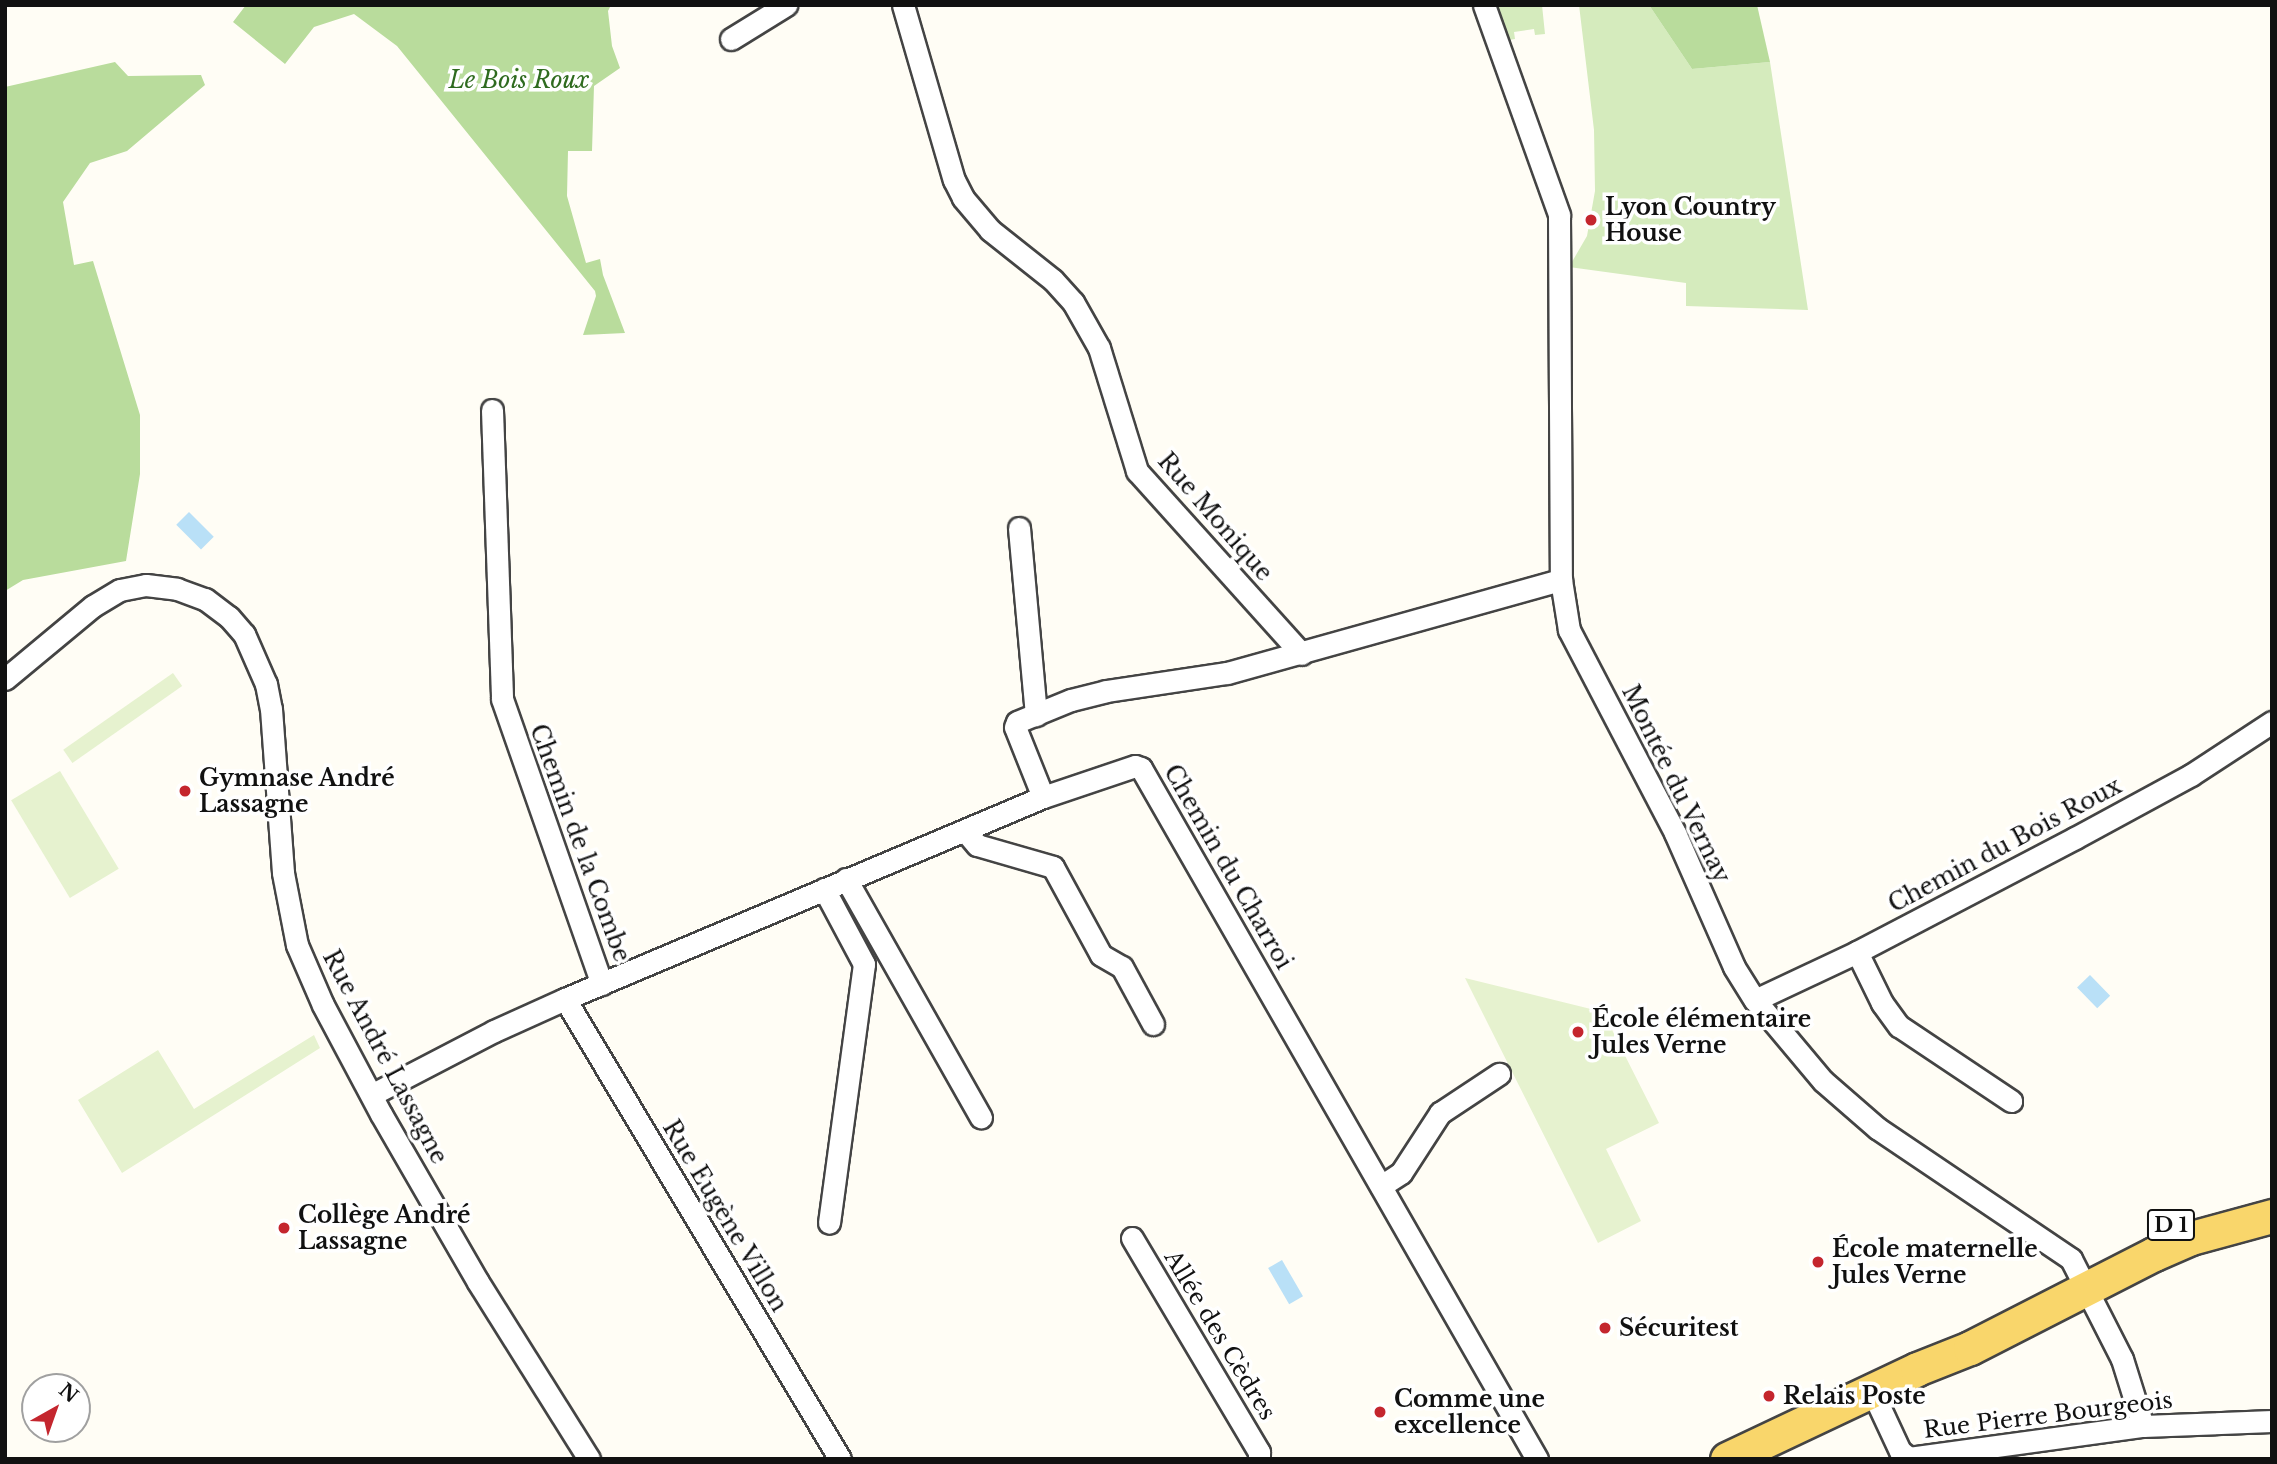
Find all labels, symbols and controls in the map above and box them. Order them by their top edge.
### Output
park label: Le Bois Roux [449,66,589,94]
place label: Lyon Country House [1605,193,1776,247]
marker: Lyon Country House [1583,212,1599,228]
street label: Rue Monique [1152,448,1278,586]
street label: Montée du Vernay [1616,680,1736,888]
street label: Chemin de la Combe [524,720,636,966]
street label: Chemin du Charroi [1158,760,1298,974]
place label: Gymnase André Lassagne [199,764,396,818]
street label: Chemin du Bois Roux [1884,772,2126,918]
marker: Gymnase André Lassagne [177,783,193,799]
street label: Rue André Lassagne [317,945,453,1169]
place label: École élémentaire Jules Verne [1592,1005,1811,1059]
marker: École élémentaire Jules Verne [1570,1024,1586,1040]
street label: Rue Eugène Villon [657,1115,793,1317]
place label: Collège André Lassagne [298,1201,471,1255]
road number: D 1 [2146,1208,2196,1242]
marker: Collège André Lassagne [276,1220,292,1236]
place label: École maternelle Jules Verne [1832,1235,2038,1289]
street label: Allée des Cèdres [1158,1245,1282,1425]
marker: École maternelle Jules Verne [1810,1254,1826,1270]
place label: Sécuritest [1619,1314,1738,1342]
marker: Sécuritest [1597,1320,1613,1336]
north arrow [21,1373,91,1443]
text: N [54,1379,83,1408]
place label: Relais Poste [1783,1382,1926,1410]
place label: Comme une excellence [1394,1385,1545,1439]
street label: Rue Pierre Bourgeois [1922,1386,2174,1444]
marker: Relais Poste [1761,1388,1777,1404]
marker: Comme une excellence [1372,1404,1388,1420]

